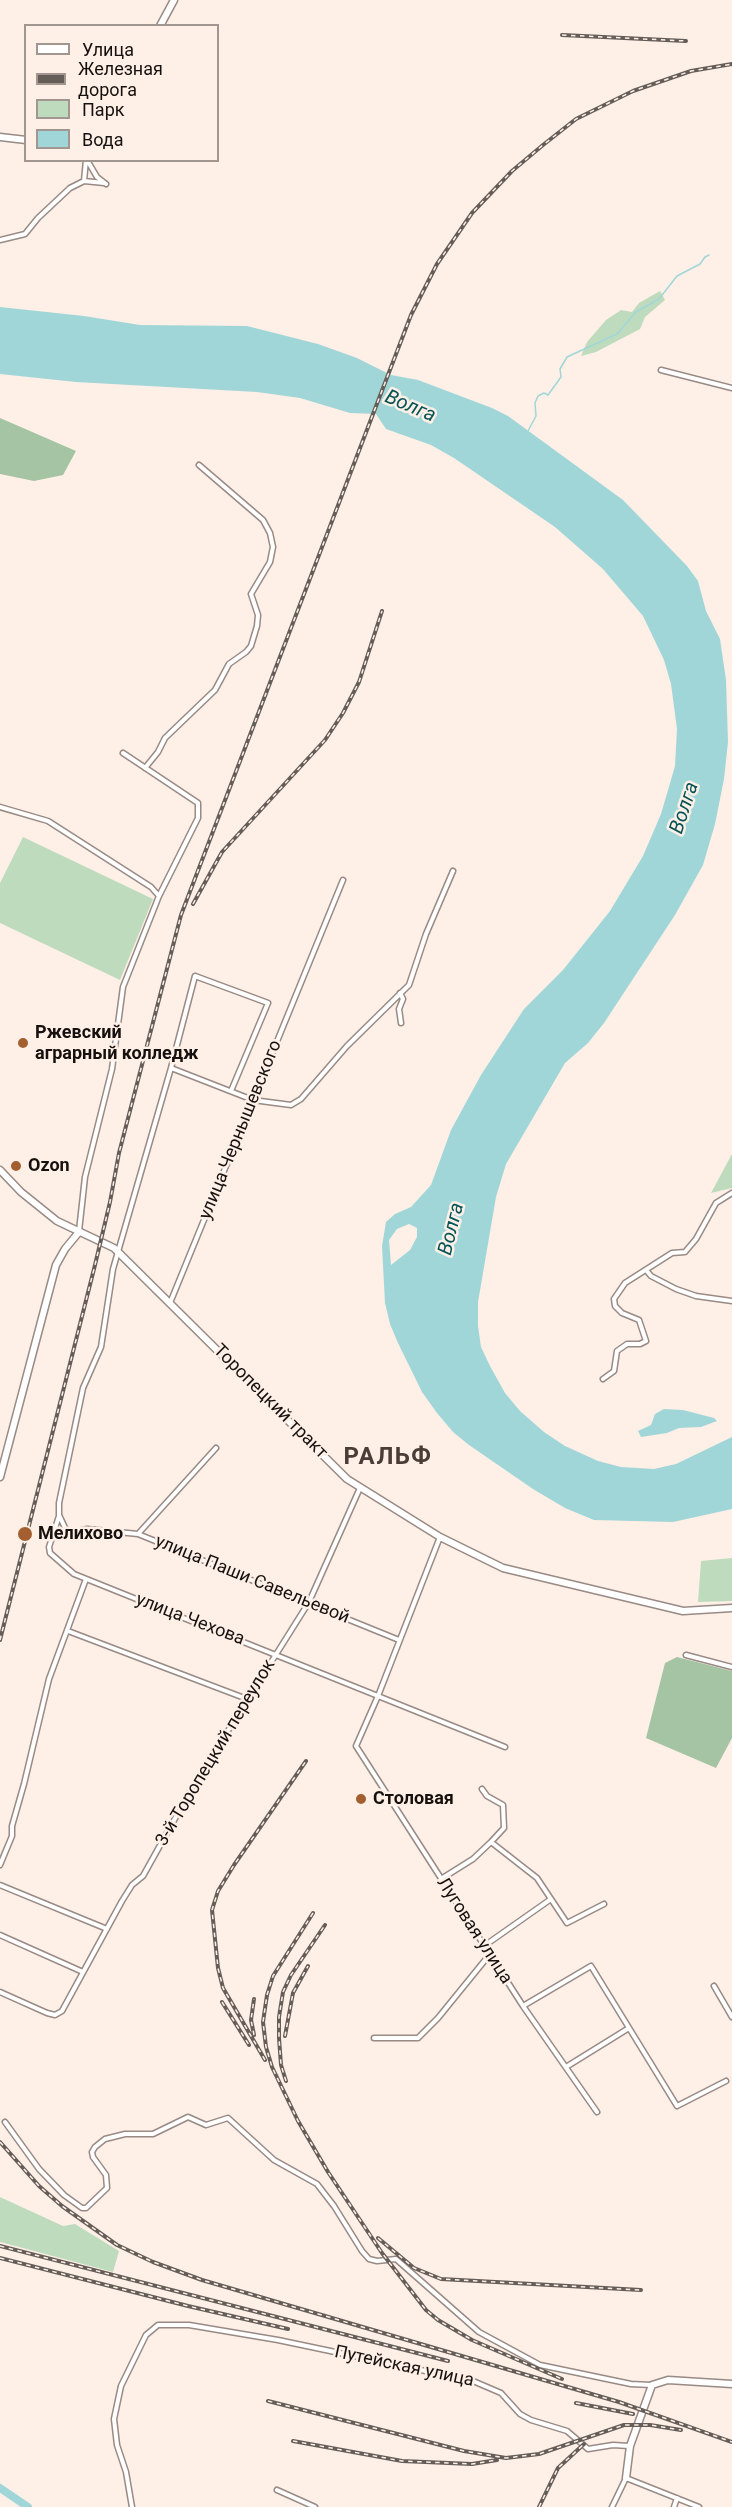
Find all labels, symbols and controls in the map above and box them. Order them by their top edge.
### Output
legend [24,24,219,162]
text: Улица [82,39,134,60]
text: Железная дорога [78,58,163,100]
text: Парк [82,99,124,120]
text: Вода [82,129,124,150]
water label: Волга [381,386,439,428]
water label: Волга [665,779,705,837]
place label: Ржевский аграрный колледж [35,1022,199,1064]
marker: Ржевский аграрный колледж [16,1036,30,1050]
street label: улица Чернышевского [195,1037,287,1223]
place label: Ozon [28,1155,70,1177]
marker: Ozon [9,1159,23,1173]
water label: Волга [434,1200,470,1258]
street label: Торопецкий тракт [208,1340,332,1464]
district label: РАЛЬФ [344,1444,432,1472]
place label: Мелихово [38,1523,123,1545]
marker: Мелихово [16,1525,34,1543]
street label: улица Паши Савельевой [152,1531,352,1629]
street label: улица Чехова [133,1589,247,1651]
street label: 3-й Торопецкий переулок [152,1656,280,1850]
place label: Столовая [373,1788,454,1810]
marker: Столовая [354,1792,368,1806]
street label: Луговая улица [432,1874,516,1988]
street label: Путейская улица [332,2342,476,2392]

